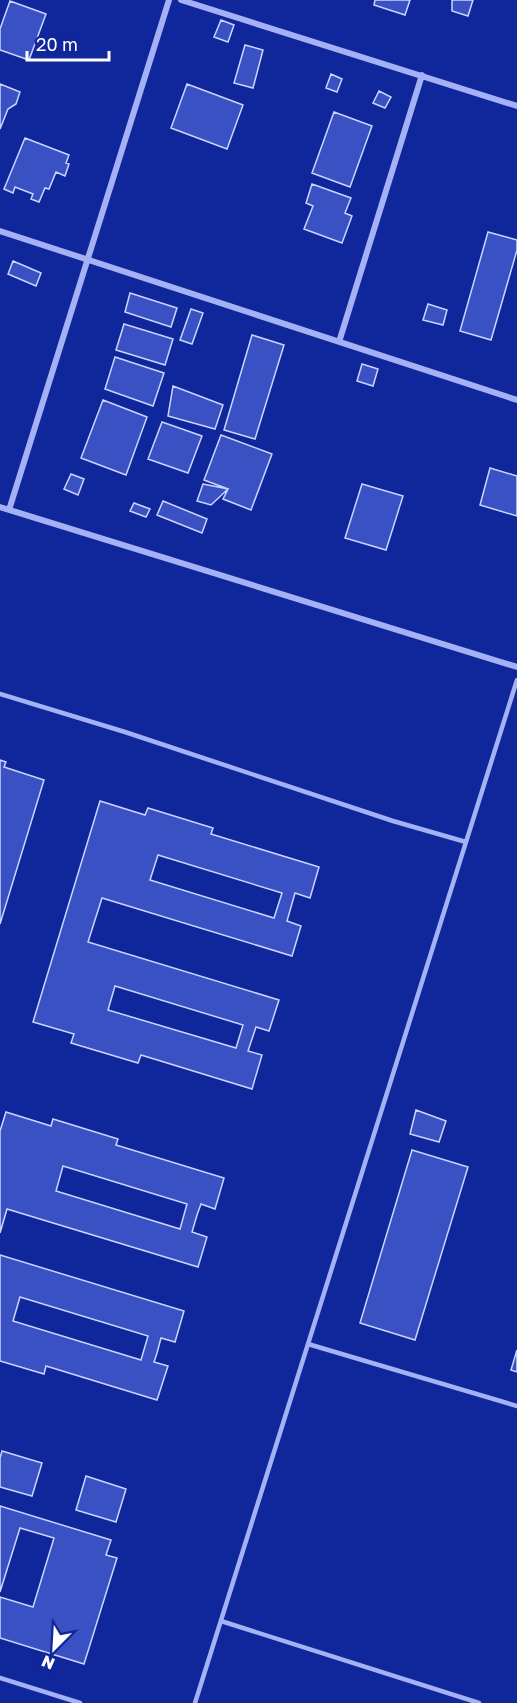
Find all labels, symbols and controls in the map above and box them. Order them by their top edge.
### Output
scale bar [27,24,110,62]
text: 20 m [36,33,78,55]
north arrow [24,1619,84,1679]
text: N [38,1651,58,1674]

